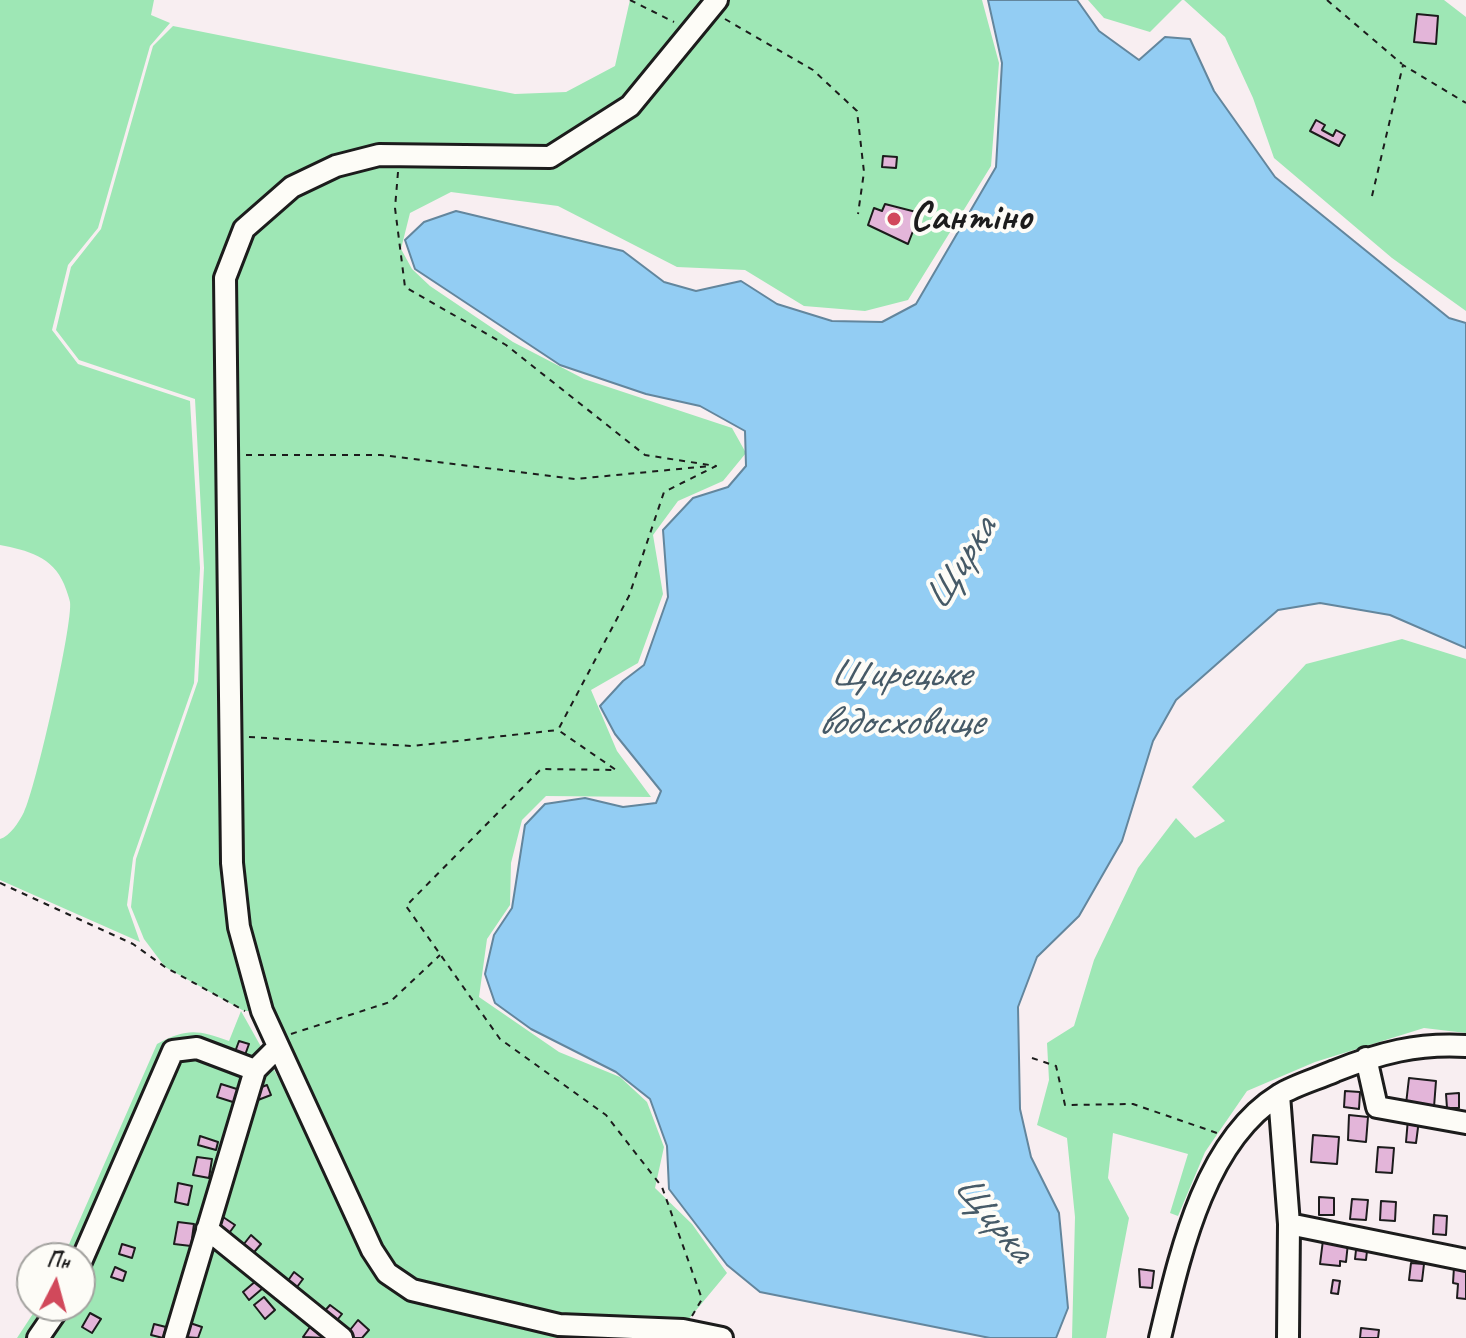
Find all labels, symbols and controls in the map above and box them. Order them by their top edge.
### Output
place label: Сантіно [910,195,1031,243]
marker: Сантіно [885,210,903,228]
water label: Щирка [913,509,1009,619]
water label: Щирецьке водосховище [818,650,982,748]
water label: Щирка [942,1165,1044,1273]
north arrow [16,1242,96,1322]
text: Пн [45,1245,71,1275]

